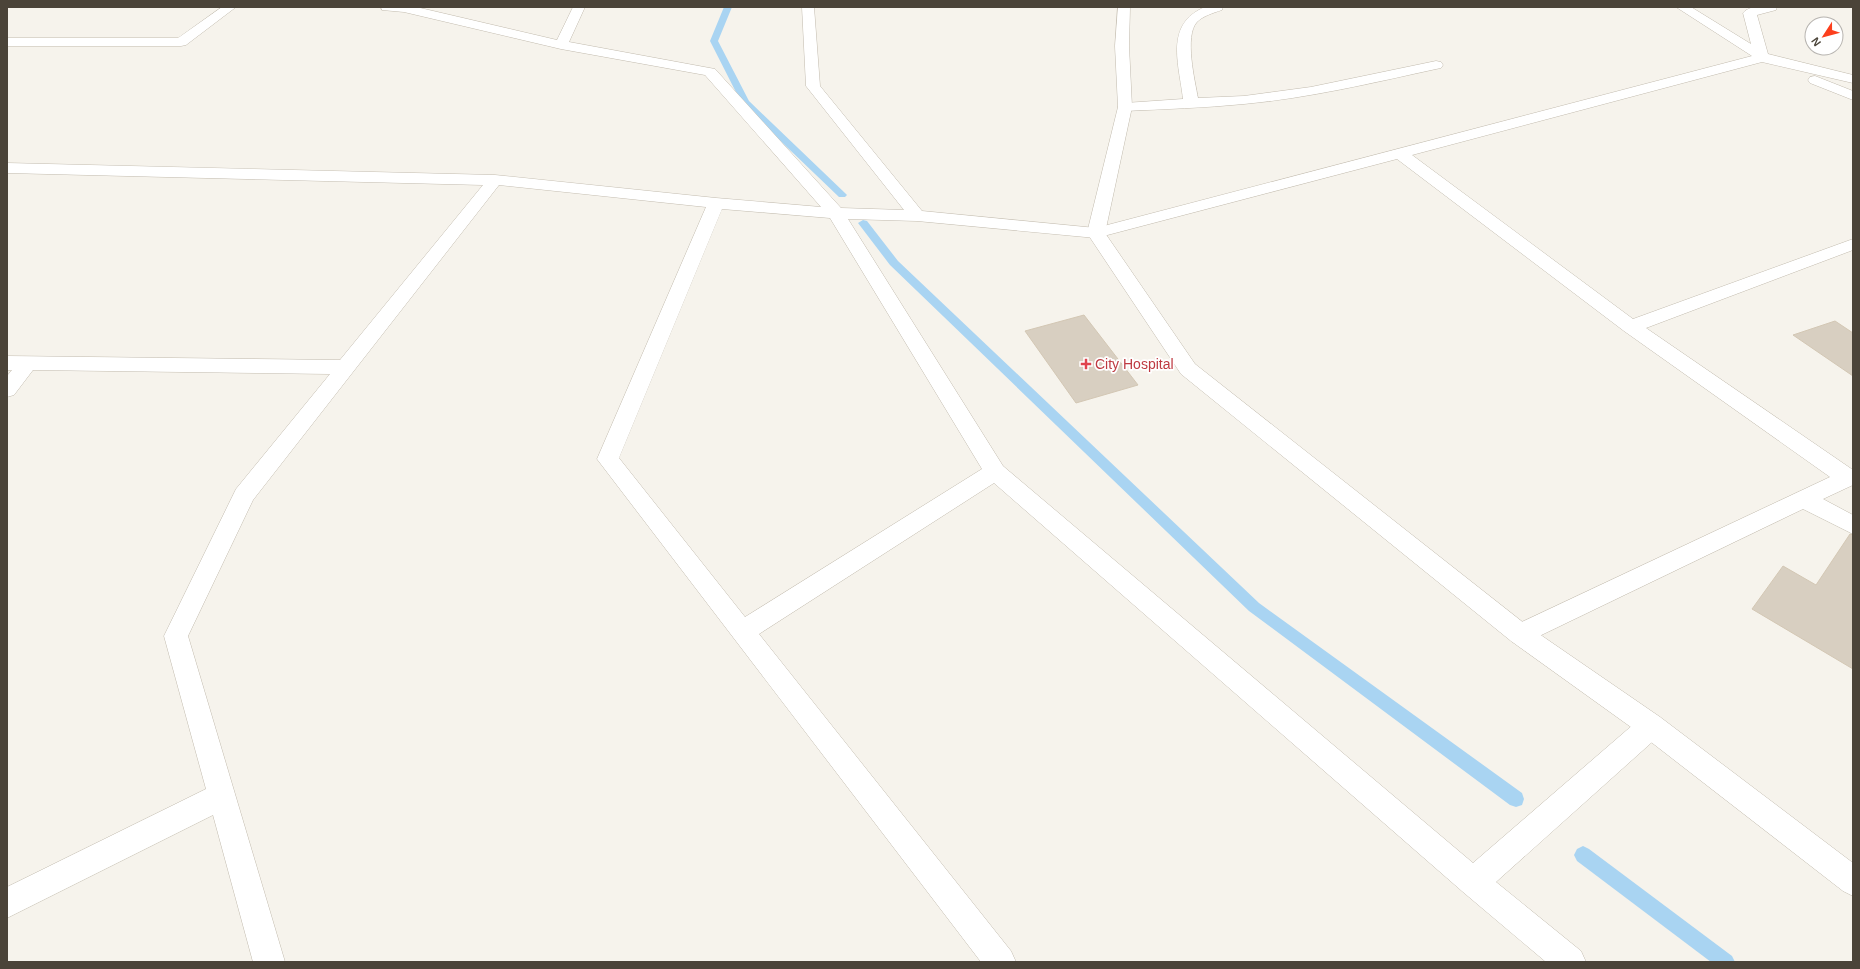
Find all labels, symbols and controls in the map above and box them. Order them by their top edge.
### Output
north arrow [1804,16,1844,56]
text: N [1809,35,1823,49]
place label: City Hospital [1095,356,1174,372]
marker: City Hospital [1080,358,1092,370]

